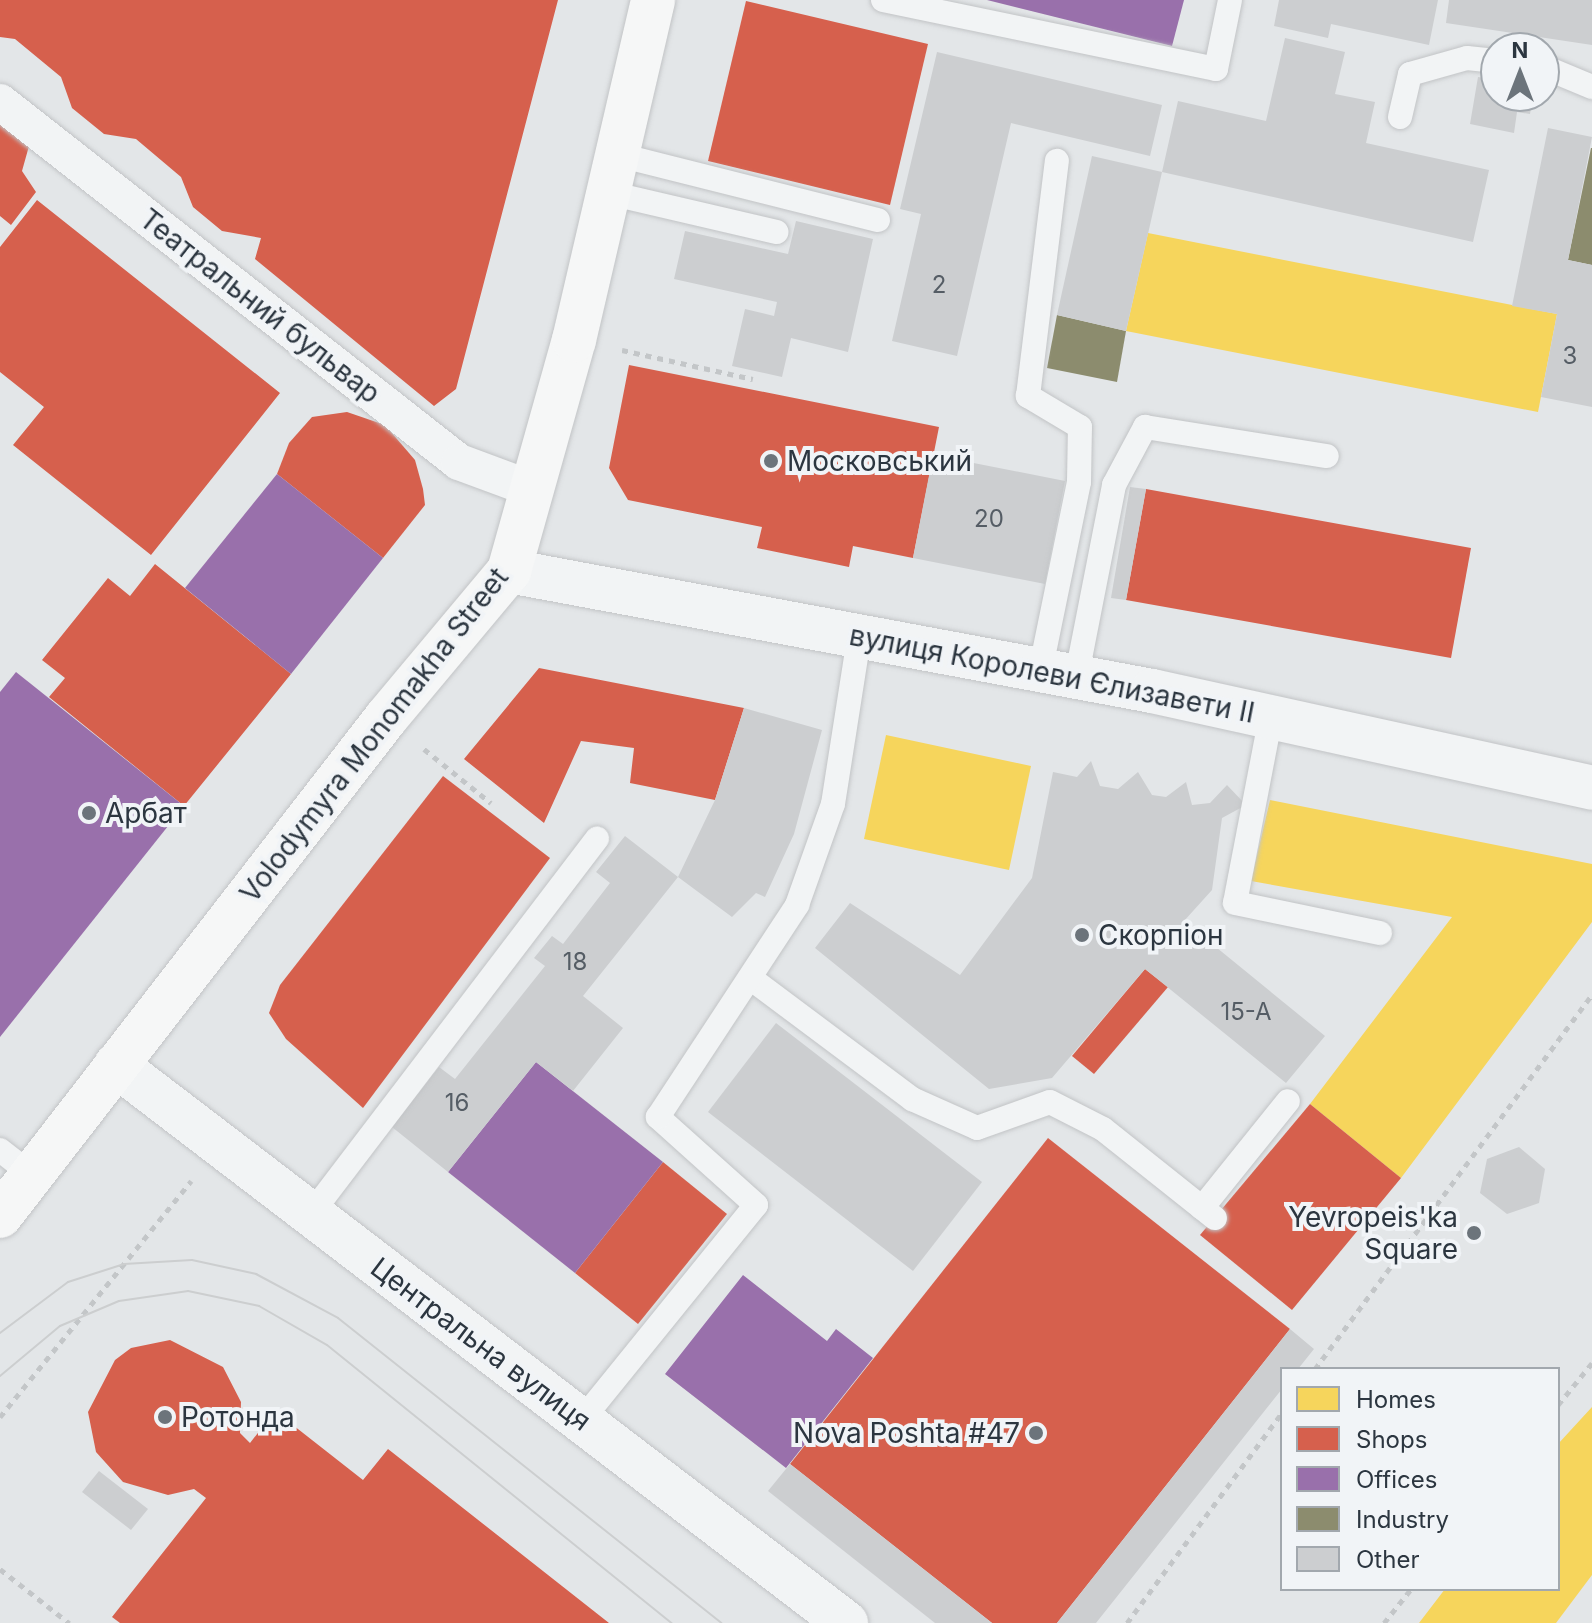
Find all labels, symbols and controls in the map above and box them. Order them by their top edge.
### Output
north arrow [1480,32,1560,112]
text: N [1512,37,1528,63]
street label: Театральний бульвар [133,202,387,410]
house number: 2 [932,271,946,299]
house number: 3 [1563,342,1577,370]
place label: Московський [787,444,972,478]
marker: Московський [762,452,780,470]
house number: 20 [974,505,1004,533]
street label: Volodymyra Monomakha Street [233,561,515,909]
street label: вулиця Королеви Єлизавети ІІ [847,618,1257,730]
place label: Арбат [105,796,187,830]
marker: Арбат [80,804,98,822]
place label: Скорпіон [1098,918,1224,952]
marker: Скорпіон [1073,926,1091,944]
house number: 18 [563,948,587,976]
house number: 15-А [1220,998,1272,1026]
house number: 16 [445,1089,469,1117]
place label: Yevropeis'ka Square [1288,1200,1458,1266]
marker: Yevropeis'ka Square [1465,1224,1483,1242]
street label: Центральна вулиця [364,1250,598,1438]
legend [1280,1367,1560,1591]
text: Homes [1356,1385,1436,1414]
place label: Ротонда [181,1400,295,1434]
marker: Ротонда [156,1408,174,1426]
place label: Nova Poshta #47 [793,1416,1020,1450]
marker: Nova Poshta #47 [1027,1424,1045,1442]
text: Shops [1356,1425,1427,1454]
text: Offices [1356,1465,1437,1494]
text: Industry [1356,1505,1449,1534]
text: Other [1356,1545,1419,1574]

